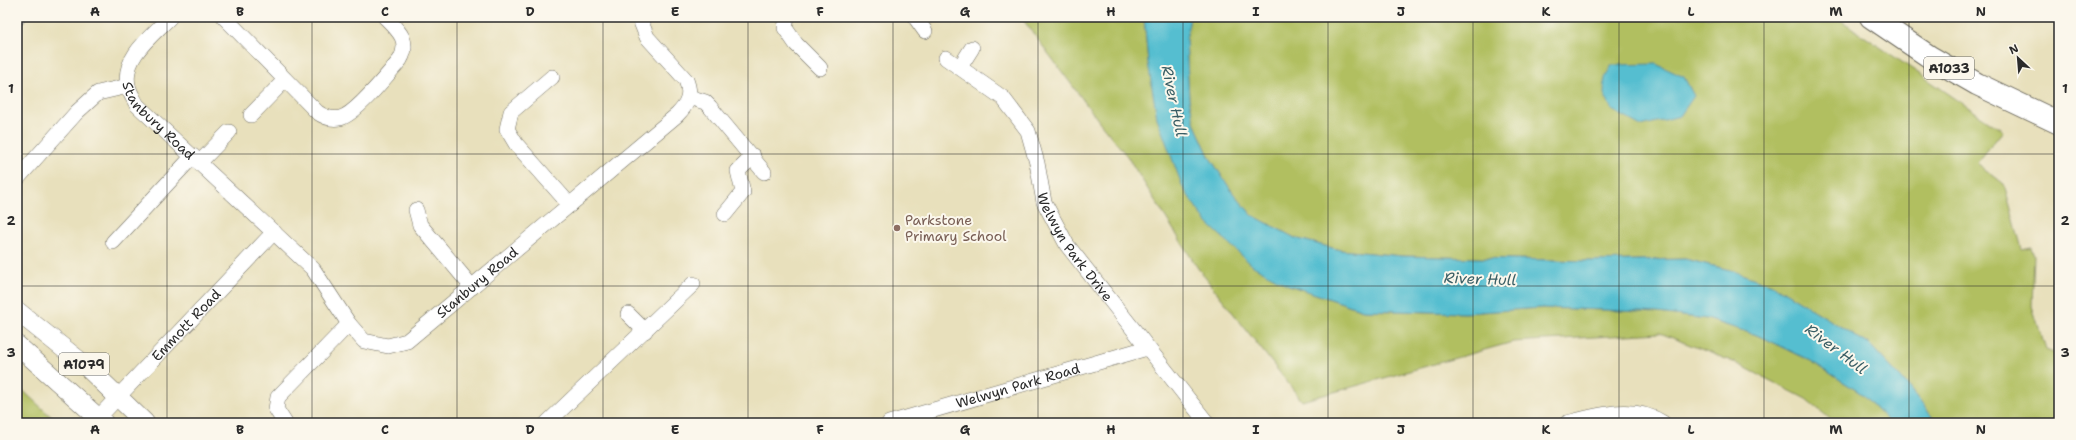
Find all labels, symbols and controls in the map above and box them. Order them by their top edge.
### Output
text: A [90,3,100,20]
text: B [236,3,244,20]
text: C [381,3,389,20]
text: D [525,3,535,20]
text: E [671,3,680,20]
text: F [816,3,824,20]
text: G [960,3,971,20]
text: H [1106,3,1116,20]
text: I [1252,3,1260,20]
text: J [1397,3,1405,20]
text: K [1542,3,1551,20]
text: L [1687,3,1695,20]
text: M [1829,3,1843,20]
text: N [1976,3,1986,20]
north arrow [1998,38,2038,78]
text: N [2007,41,2021,58]
road number: A1033 [1924,57,1974,79]
water label: River Hull [1157,64,1191,139]
text: 1 [8,80,14,97]
street label: Stanbury Road [119,80,199,164]
text: 1 [2062,80,2068,97]
street label: Welwyn Park Drive [1033,191,1117,305]
place label: Parkstone Primary School [905,211,1007,245]
text: 2 [6,212,16,229]
text: 2 [2060,212,2070,229]
marker: Parkstone Primary School [892,223,902,233]
street label: Stanbury Road [432,243,522,322]
water label: River Hull [1443,268,1517,290]
street label: Emmott Road [148,285,224,365]
water label: River Hull [1801,319,1871,379]
text: 3 [6,344,16,361]
text: 3 [2060,344,2070,361]
road number: A1079 [59,353,109,375]
street label: Welwyn Park Road [954,359,1082,412]
text: A [90,421,100,438]
text: B [236,421,244,438]
text: C [381,421,389,438]
text: D [525,421,535,438]
text: E [671,421,680,438]
text: F [816,421,824,438]
text: G [960,421,971,438]
text: H [1106,421,1116,438]
text: I [1252,421,1260,438]
text: J [1397,421,1405,438]
text: K [1542,421,1551,438]
text: L [1687,421,1695,438]
text: M [1829,421,1843,438]
text: N [1976,421,1986,438]

